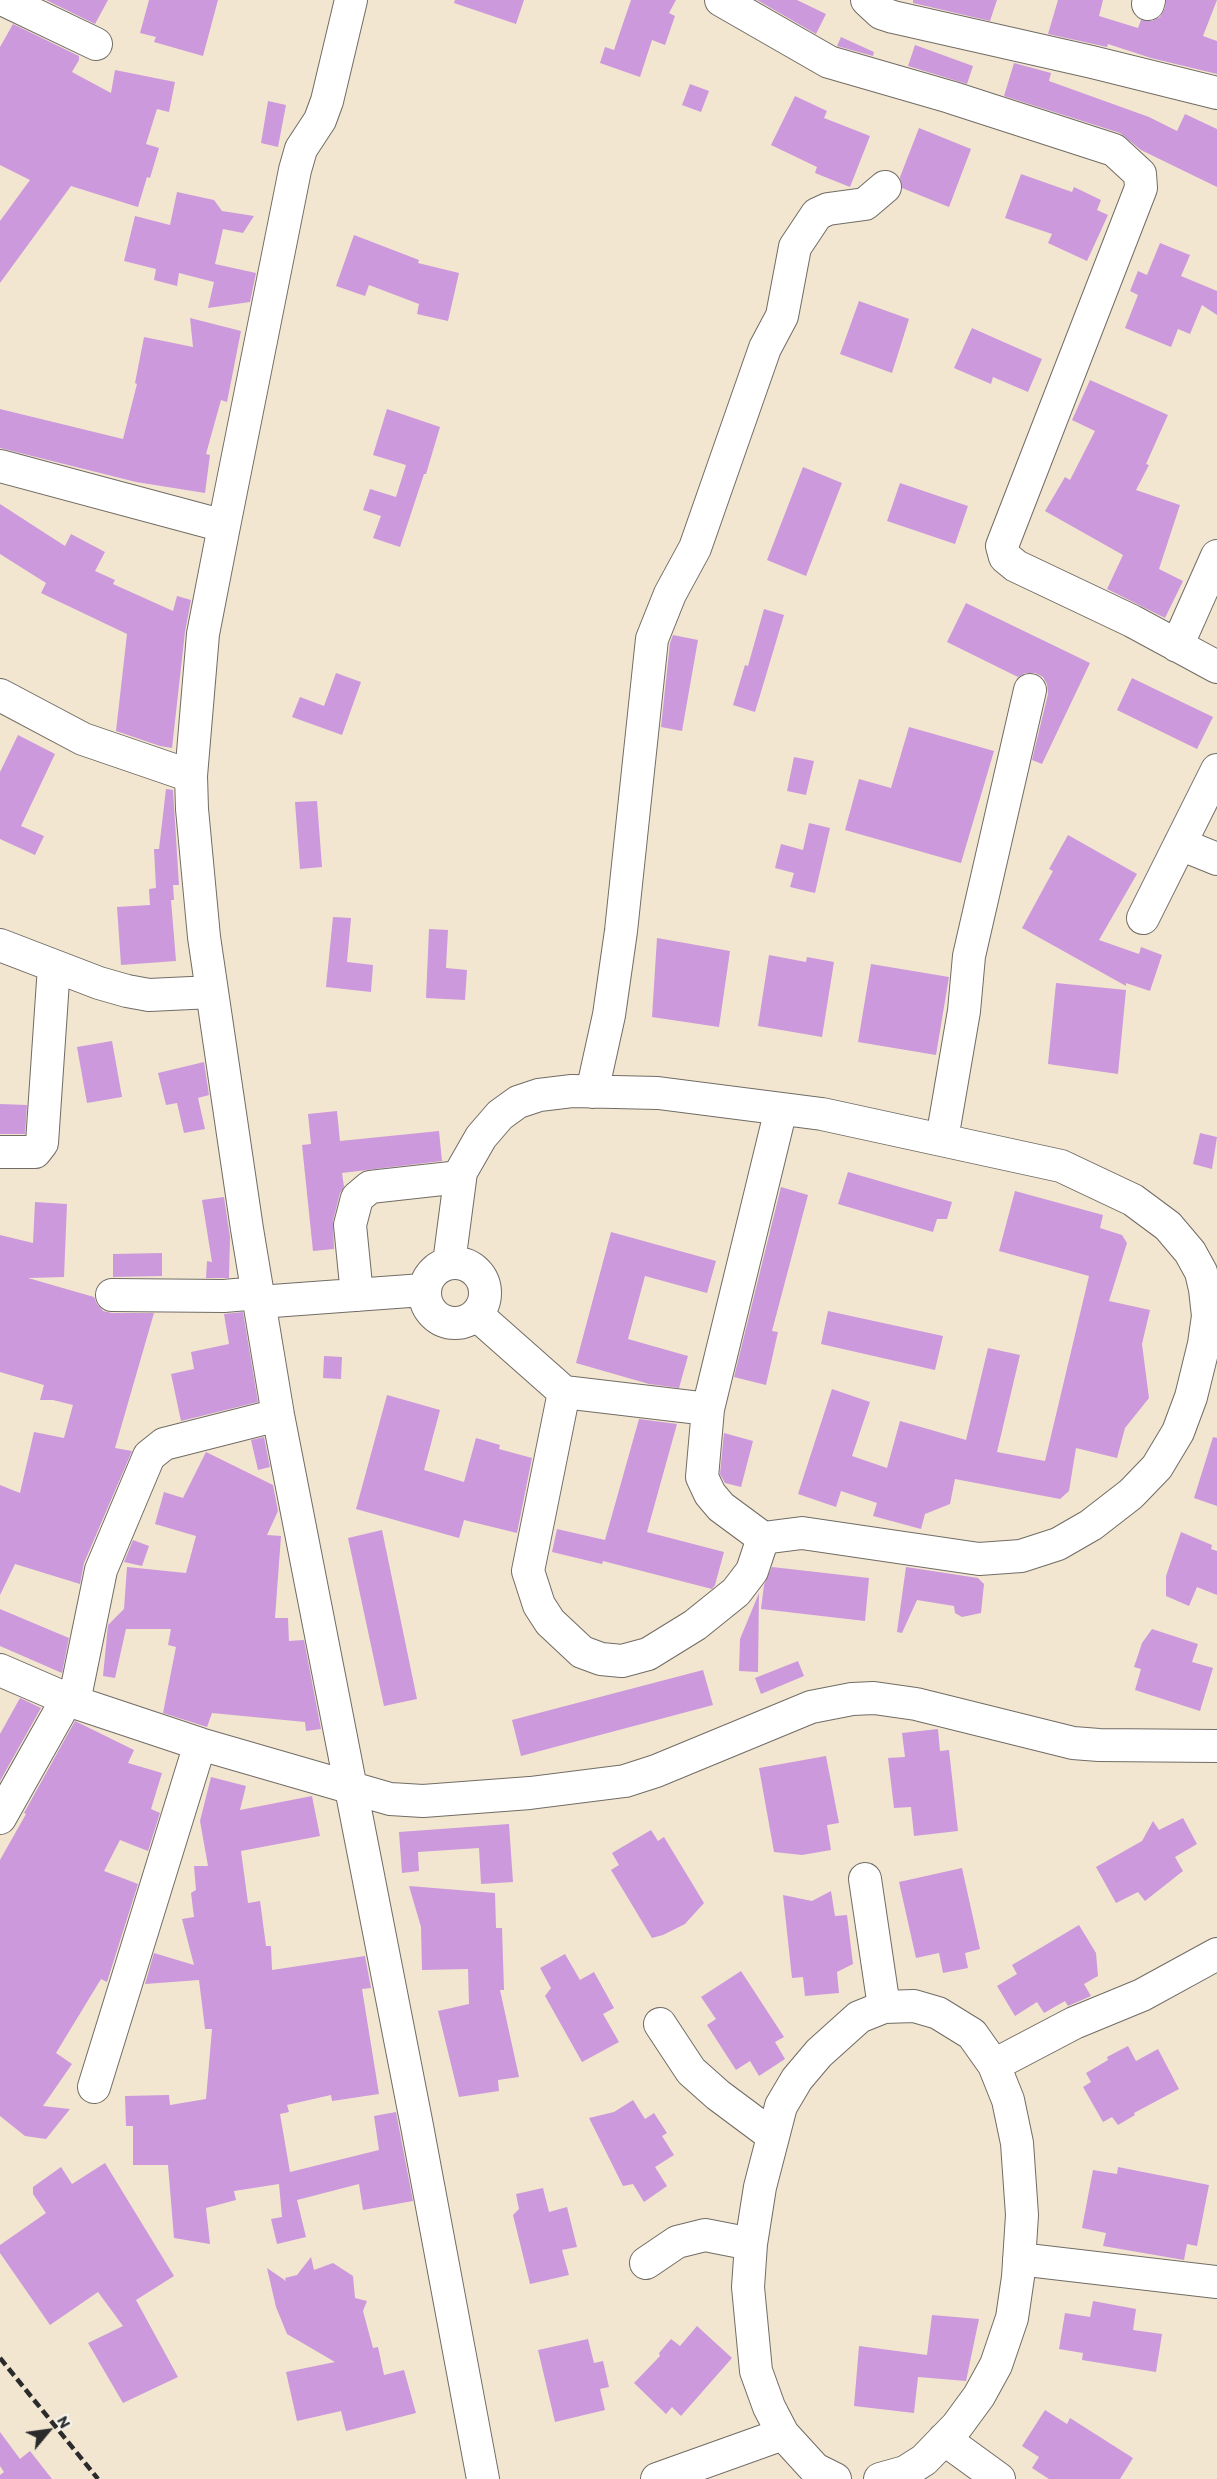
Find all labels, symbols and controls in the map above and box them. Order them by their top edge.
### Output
north arrow [18,2401,78,2461]
text: N [53,2413,75,2431]

